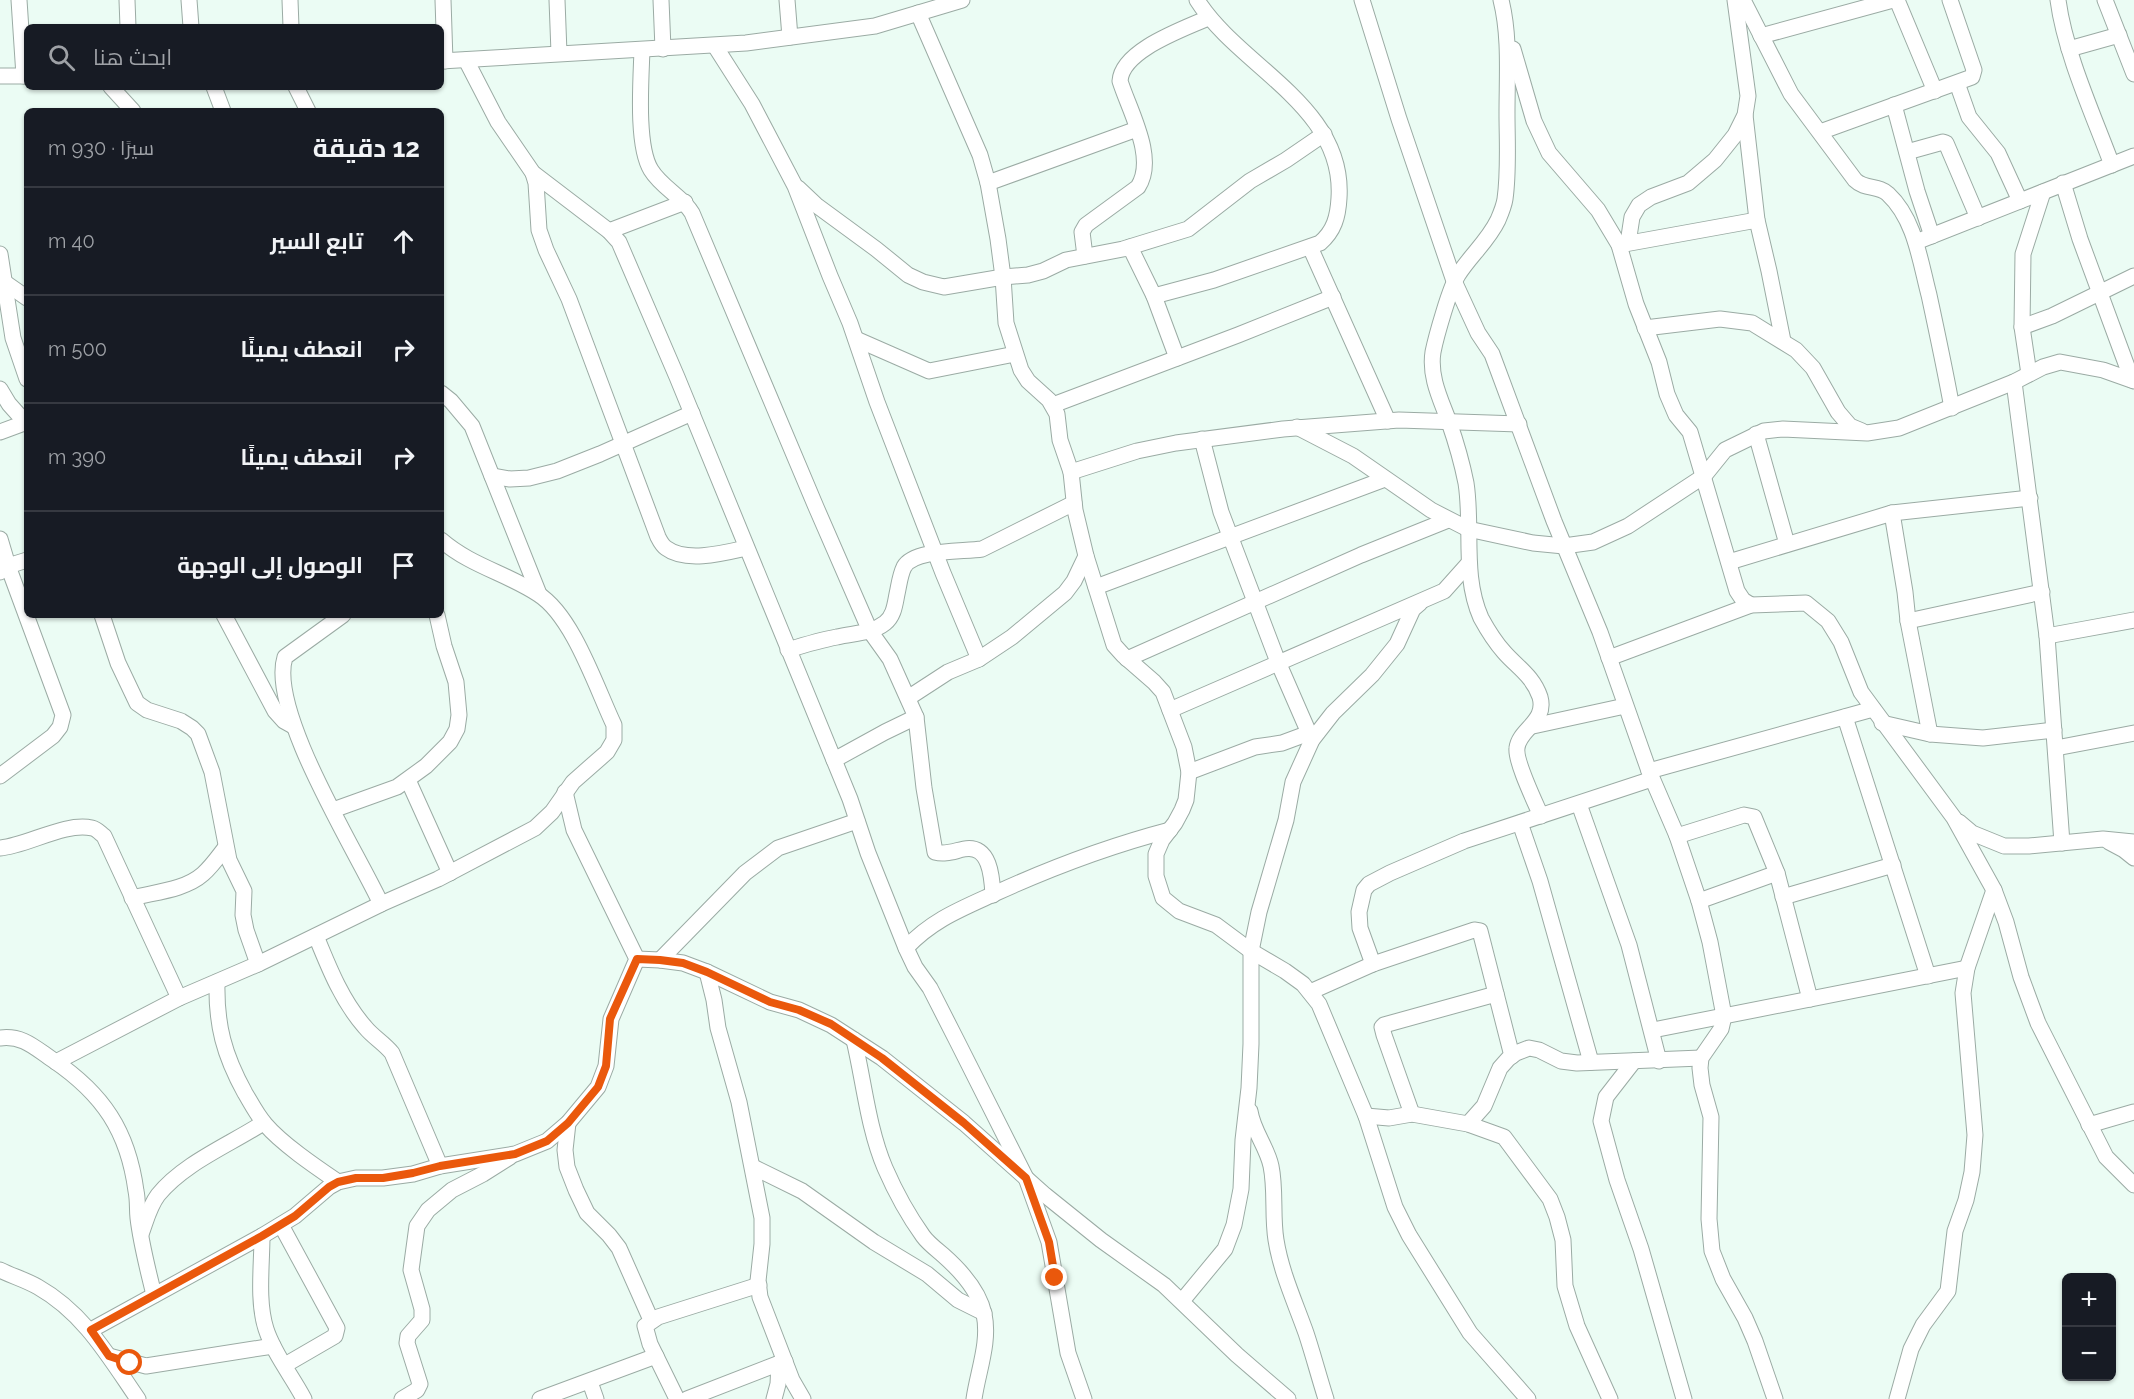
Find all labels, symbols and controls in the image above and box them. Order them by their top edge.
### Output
search box [24,24,444,90]
icon: search [45,41,78,74]
text: ابحث هنا [93,44,172,70]
text: 12 دقيقة [313,133,420,163]
text: سيرًا · 930 m [48,136,154,160]
icon: ahead [387,225,420,258]
text: تابع السير [270,228,363,254]
text: 40 m [48,229,95,253]
icon: right [387,333,420,366]
text: انعطف يمينًا [240,336,363,362]
text: 500 m [48,337,107,361]
icon: right [387,441,420,474]
text: انعطف يمينًا [240,444,363,470]
text: 390 m [48,445,106,469]
icon: arrive [387,549,420,582]
text: الوصول إلى الوجهة [177,552,363,578]
route end [1041,1264,1067,1290]
map controls [2062,1273,2116,1381]
button: + [2062,1273,2116,1327]
button: − [2062,1327,2116,1381]
route start [116,1349,142,1375]

